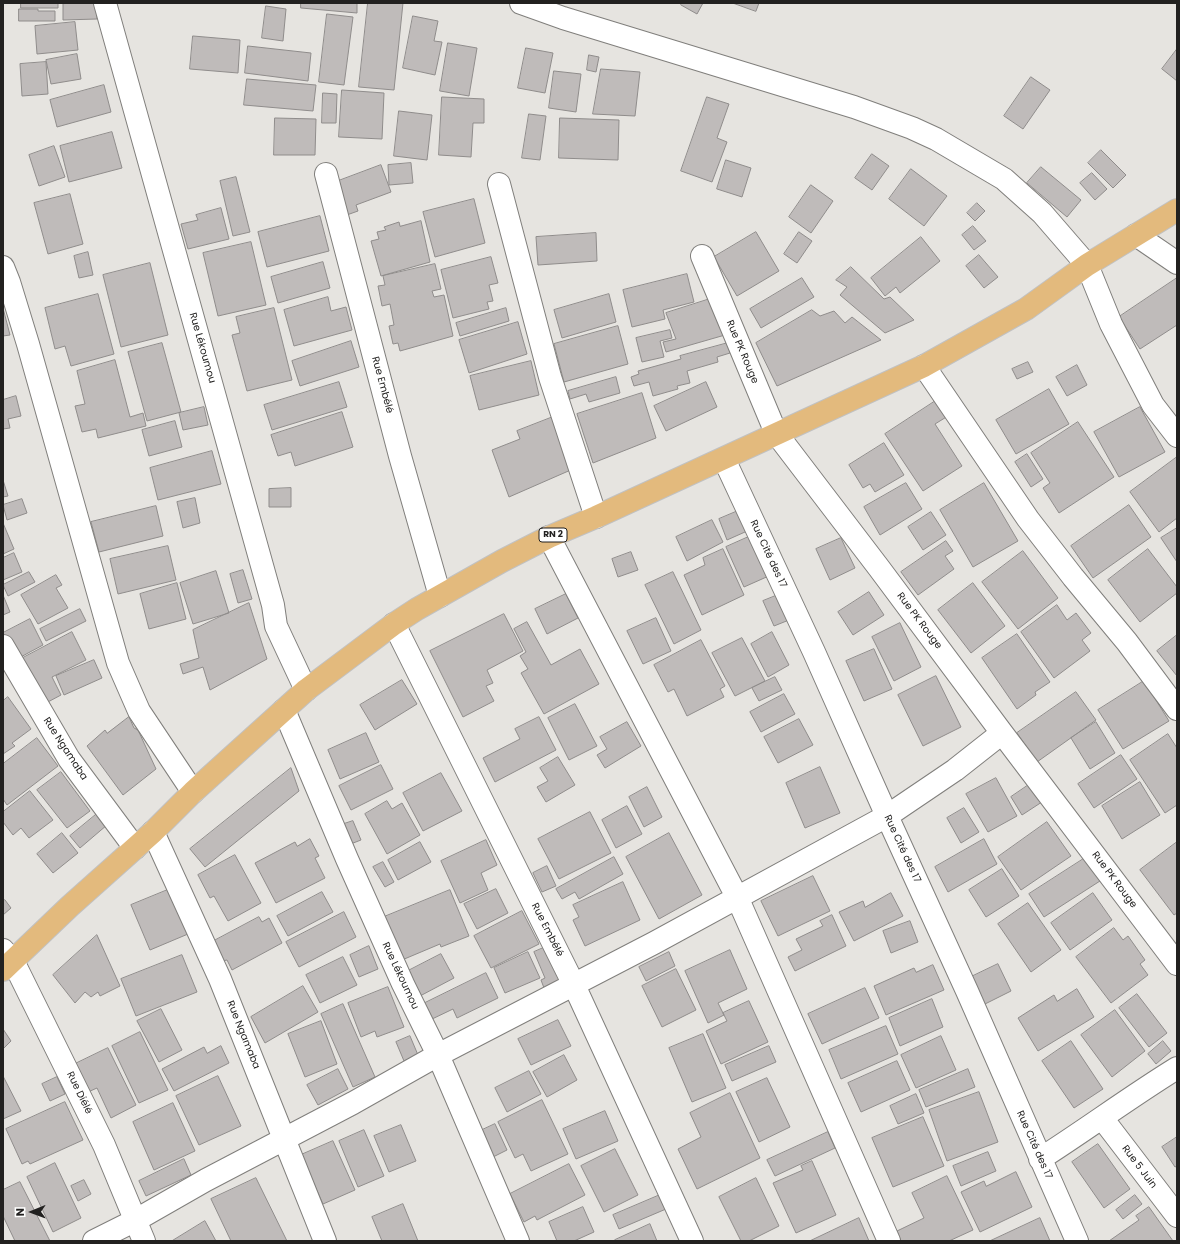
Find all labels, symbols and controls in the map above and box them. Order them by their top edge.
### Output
street label: Rue Lékoumou [186,311,218,385]
street label: Rue PK Rouge [723,319,761,385]
street label: Rue Embélé [369,355,395,415]
street label: Rue Cité des 17 [747,518,789,590]
road number: RN 2 [539,528,567,542]
street label: Rue PK Rouge [894,590,944,652]
street label: Rue Ngamaba [40,715,90,783]
street label: Rue Cité des 17 [881,813,923,885]
street label: Rue PK Rouge [1089,849,1139,911]
street label: Rue Embélé [528,901,566,959]
street label: Rue Lékoumou [379,940,421,1012]
street label: Rue Ngamaba [224,999,262,1071]
street label: Rue Diélé [64,1070,94,1116]
street label: Rue Cité des 17 [1014,1109,1054,1181]
street label: Rue 5 Juin [1119,1143,1159,1191]
north arrow [12,1192,52,1232]
text: N [12,1208,28,1216]

